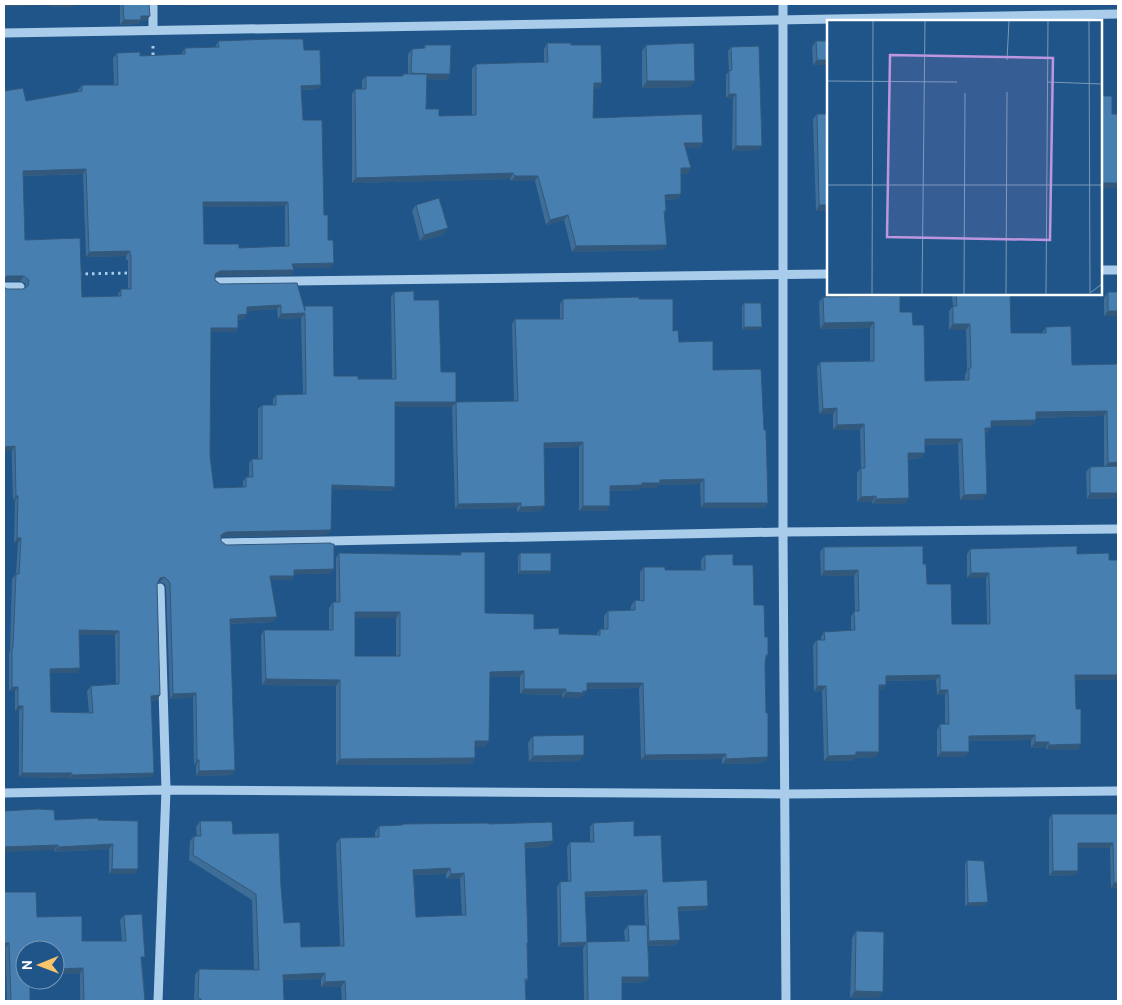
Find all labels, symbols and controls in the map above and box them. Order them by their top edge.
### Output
inset map [827,20,1102,295]
north arrow [15,940,65,990]
text: N [18,960,36,970]

